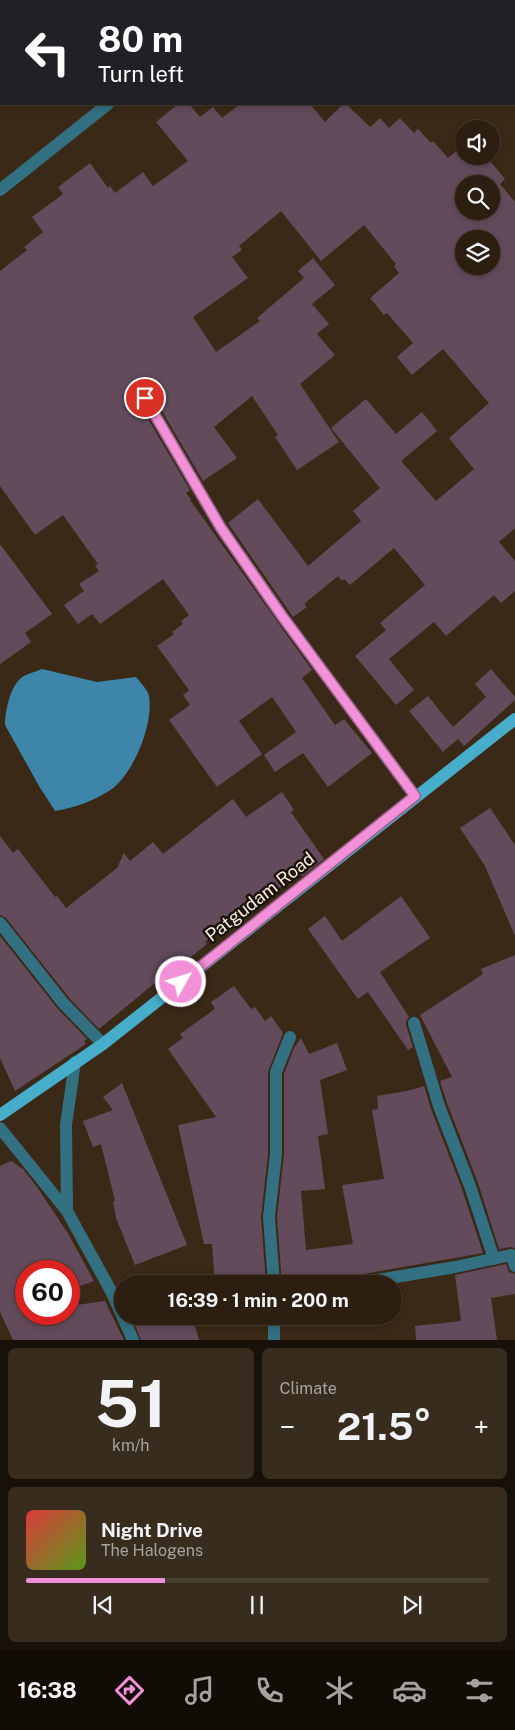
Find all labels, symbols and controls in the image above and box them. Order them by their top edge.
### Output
text: 80 m [98,19,183,60]
icon: left [15,20,80,85]
text: Turn left [98,61,184,87]
map controls [455,120,500,275]
button: sound [455,120,500,165]
button: search [455,175,500,220]
button: layers [455,230,500,275]
pin [124,377,166,419]
icon: arrive [131,384,159,412]
street label: Patgudam Road [201,847,318,946]
position arrow [154,955,206,1007]
speed limit sign: 60 [15,1260,80,1325]
text: 16:39 · 1 min · 200 m [167,1289,349,1311]
text: 51 [95,1365,167,1442]
text: Climate [280,1379,337,1398]
text: 21.5° [337,1404,431,1449]
text: − [280,1410,295,1443]
text: + [473,1410,489,1443]
text: km/h [112,1436,150,1455]
text: Night Drive [101,1519,203,1541]
text: The Halogens [101,1541,203,1560]
icon: previous [89,1591,117,1619]
icon: pause [243,1591,271,1619]
icon: next [398,1591,426,1619]
icon: directions [112,1673,147,1708]
icon: music [182,1673,217,1708]
icon: phone [252,1673,287,1708]
icon: climate [322,1673,357,1708]
icon: car [392,1673,427,1708]
icon: filters [462,1673,497,1708]
text: 16:38 [18,1677,77,1703]

